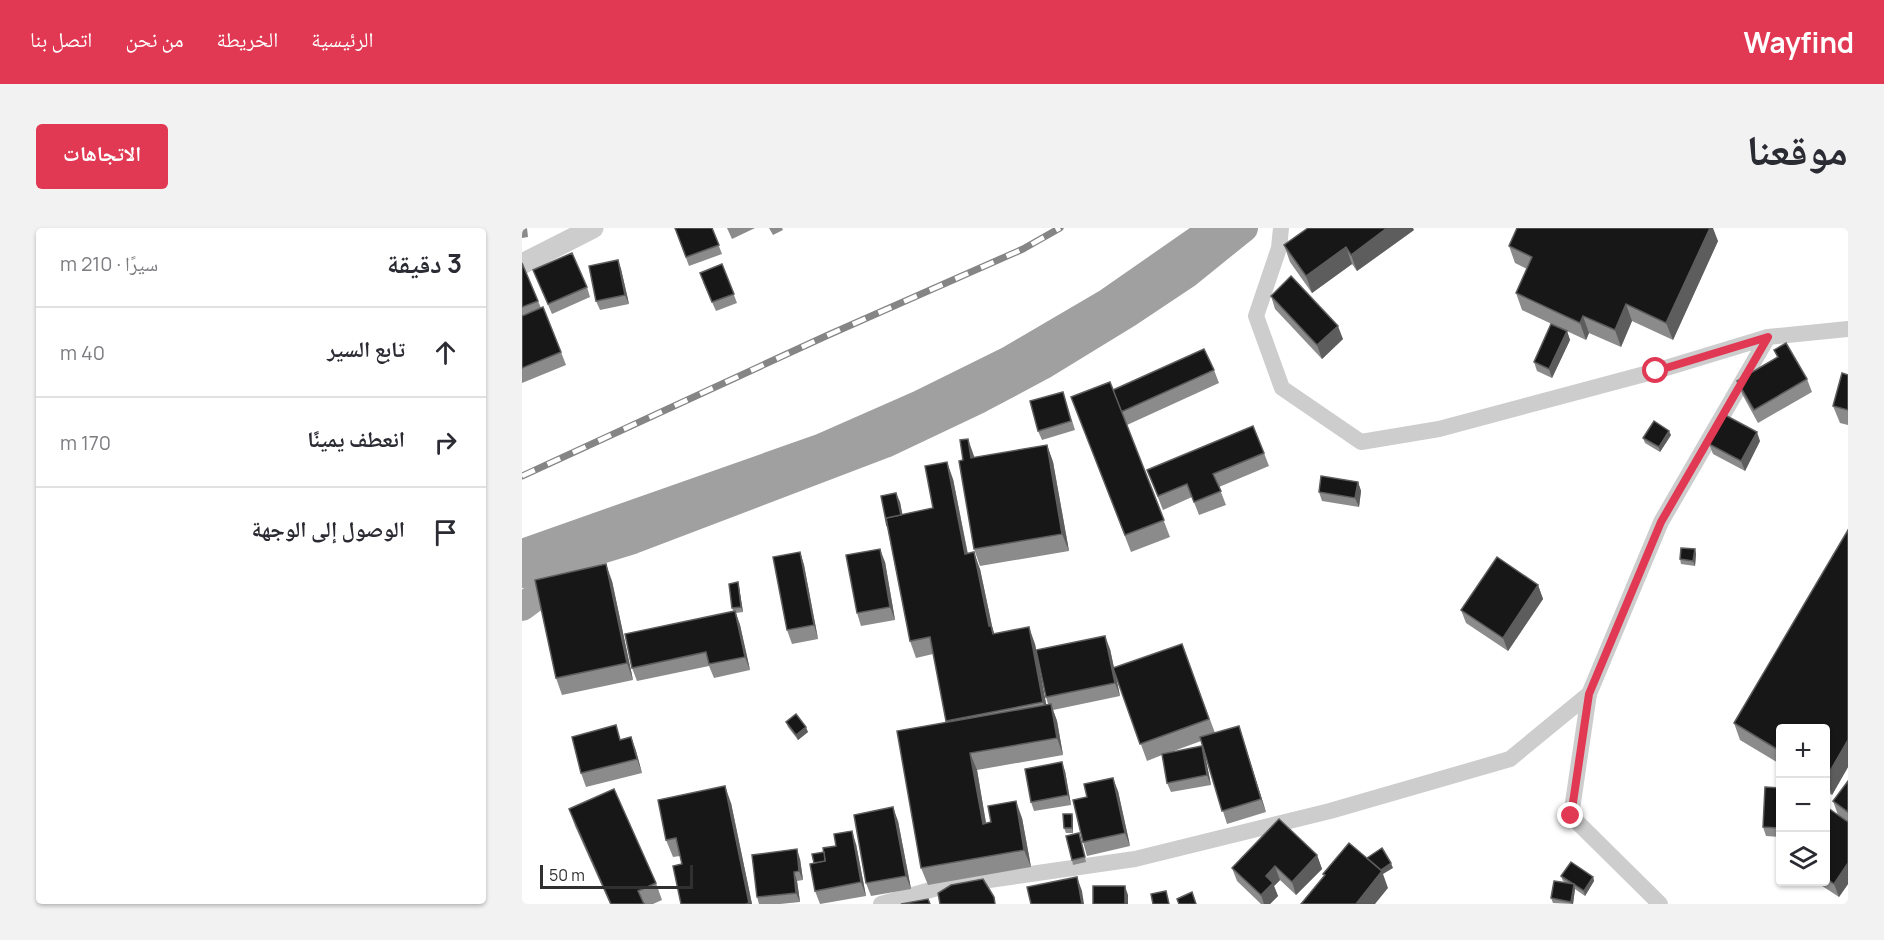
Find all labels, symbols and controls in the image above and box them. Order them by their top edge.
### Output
text: Wayfind [1744,23,1854,61]
text: اتصل بنا [30,25,92,53]
text: من نحن [125,25,183,53]
text: الخريطة [216,25,278,53]
text: الرئيسية [311,25,374,53]
text: موقعنا [1747,120,1848,178]
button: الاتجاهات [36,124,168,189]
text: 3 دقيقة [387,245,462,281]
text: سيرًا · 210 m [60,250,158,277]
text: تابع السير [327,334,405,364]
icon: ahead [429,336,462,369]
text: 40 m [60,339,105,366]
route start [1642,357,1668,383]
text: انعطف يمينًا [307,424,405,454]
icon: right [429,426,462,459]
text: 170 m [60,429,111,456]
text: الوصول إلى الوجهة [252,514,405,544]
icon: arrive [429,516,462,549]
map controls [1776,724,1830,886]
button: + [1776,724,1830,778]
button: − [1776,778,1830,832]
route end [1557,802,1583,828]
button: layers [1776,832,1830,886]
scale bar [540,862,693,890]
text: 50 m [549,864,585,886]

